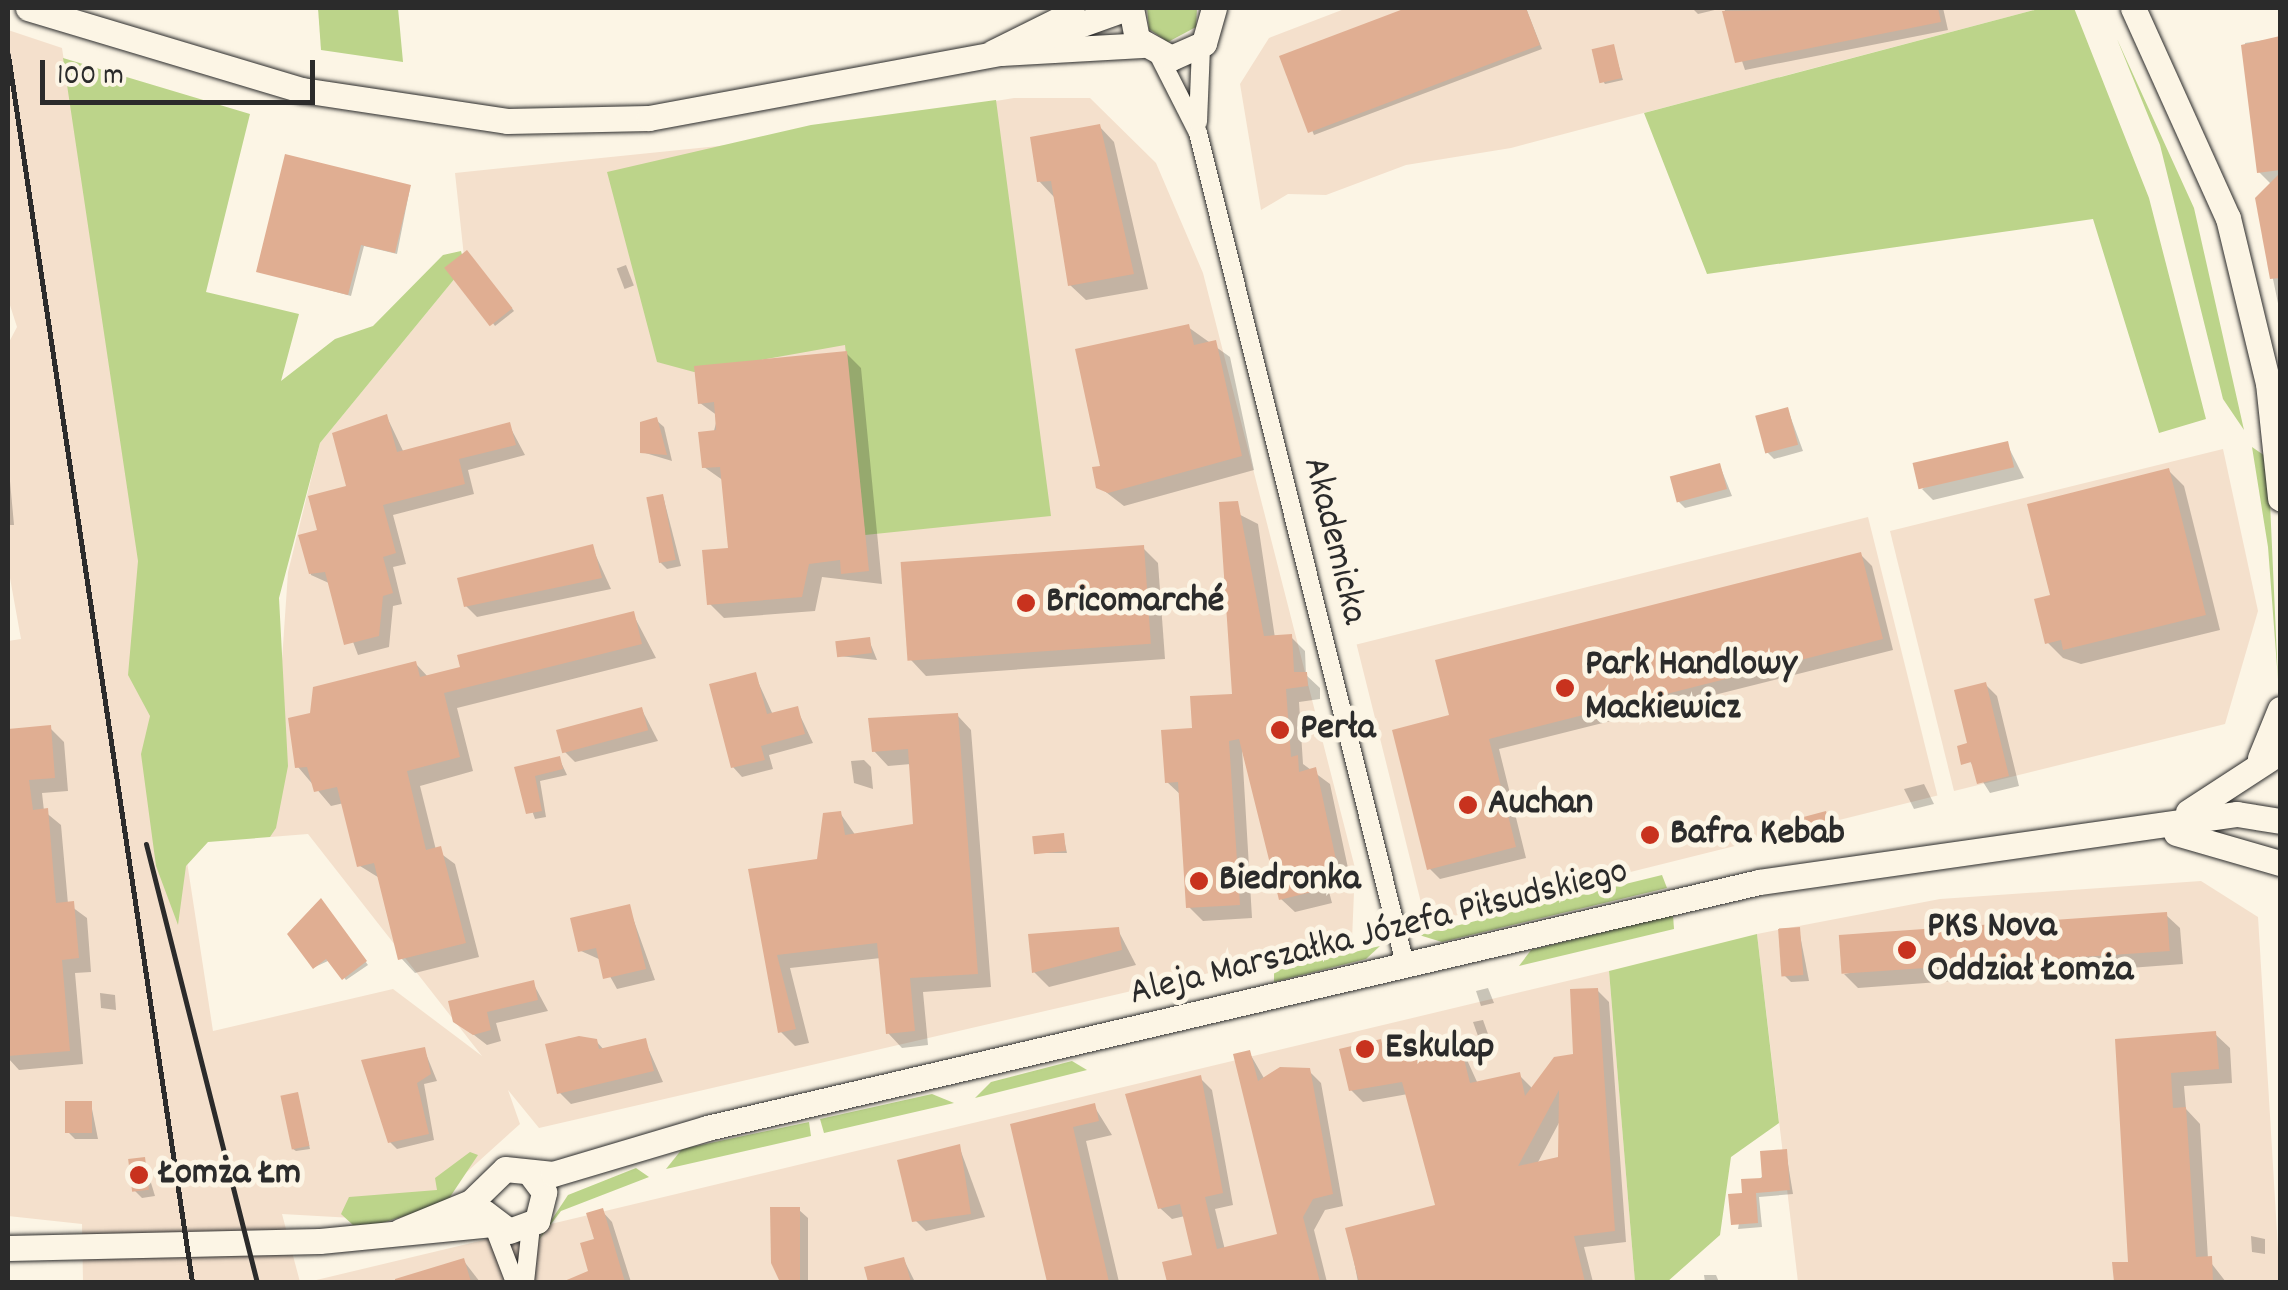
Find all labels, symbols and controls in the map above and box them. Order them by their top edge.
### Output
scale bar [45,40,320,102]
text: 100 m [57,56,124,99]
street label: Akademicka [1290,453,1376,629]
place label: Bricomarché [1046,580,1224,626]
marker: Bricomarché [1015,592,1037,614]
place label: Park Handlowy Mackiewicz [1585,643,1797,732]
marker: Park Handlowy Mackiewicz [1554,677,1576,699]
place label: Perła [1300,707,1376,753]
marker: Perła [1269,719,1291,741]
place label: Auchan [1488,782,1593,828]
marker: Auchan [1457,794,1479,816]
place label: Bafra Kebab [1670,812,1845,858]
marker: Bafra Kebab [1639,824,1661,846]
street label: Aleja Marszałka Józefa Piłsudskiego [1125,850,1633,1018]
place label: Biedronka [1219,858,1360,904]
marker: Biedronka [1188,870,1210,892]
place label: PKS Nova Oddział Łomża [1927,905,2133,994]
marker: PKS Nova Oddział Łomża [1896,939,1918,961]
place label: Eskulap [1385,1026,1495,1072]
marker: Eskulap [1354,1038,1376,1060]
place label: Łomża Łm [159,1152,301,1198]
marker: Łomża Łm [128,1164,150,1186]

